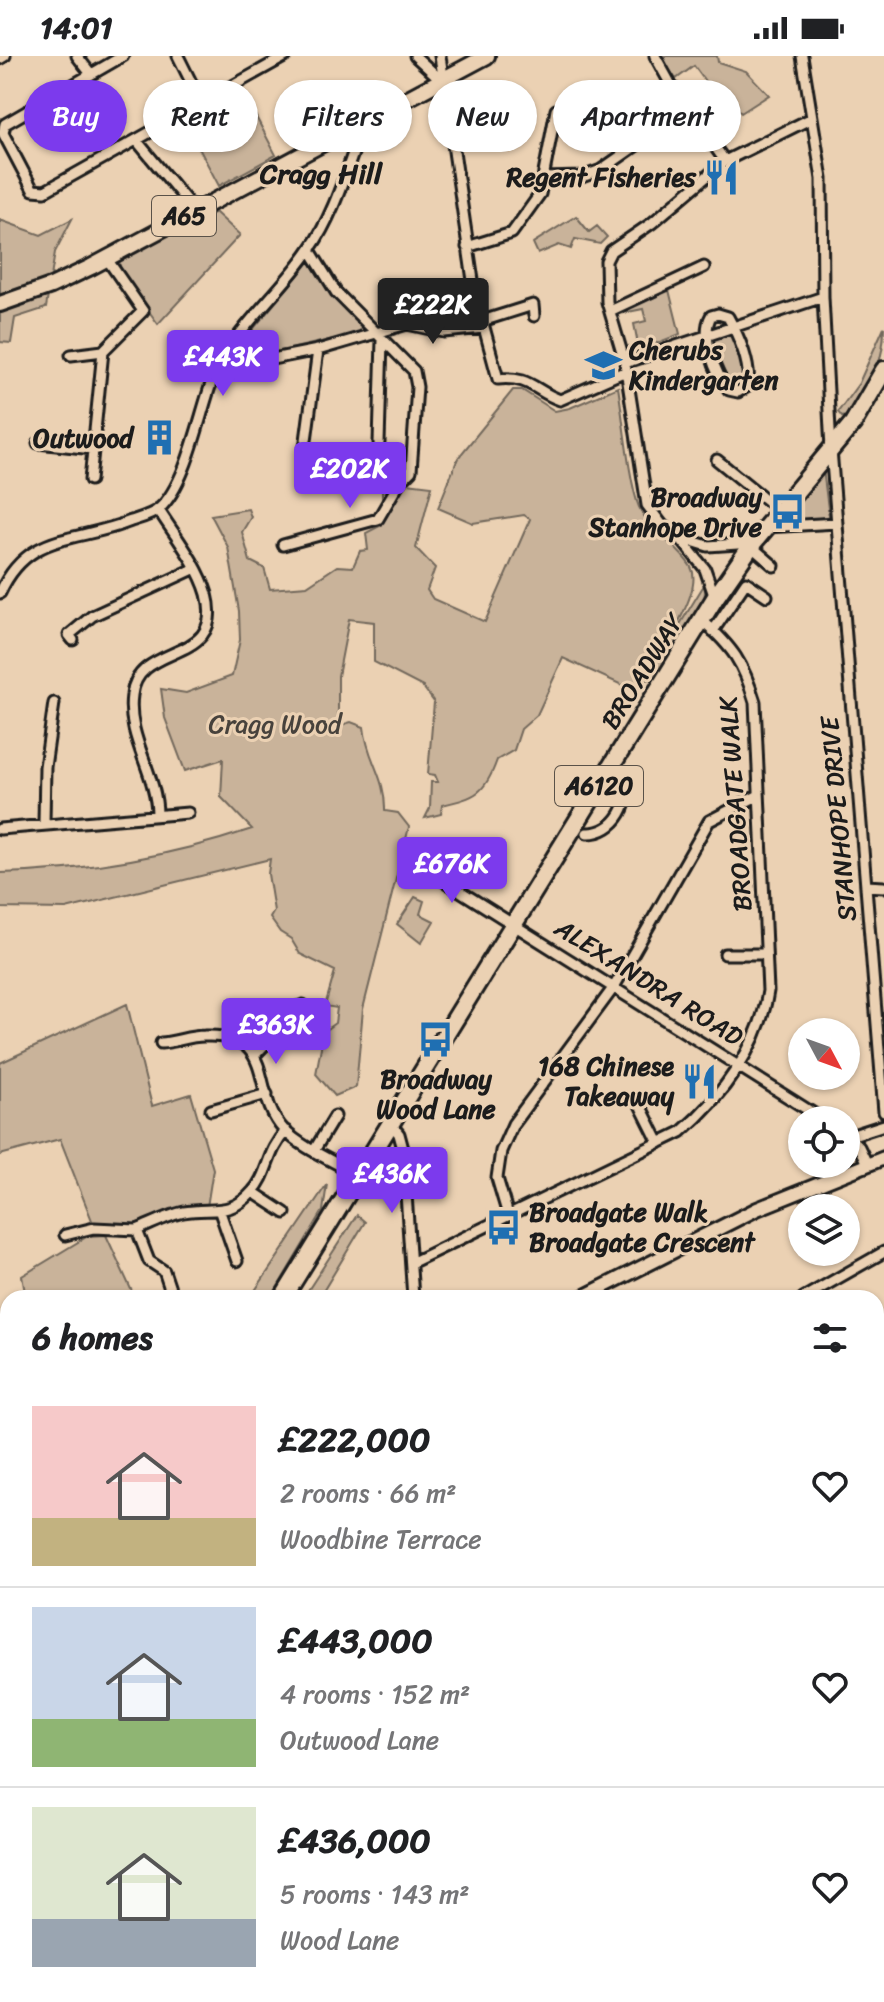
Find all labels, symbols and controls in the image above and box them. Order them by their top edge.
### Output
text: 14:01 [40,1,113,55]
chip: Buy [24,80,127,152]
chip: Rent [143,80,258,152]
chip: Filters [274,80,412,152]
chip: New [428,80,537,152]
chip: Apartment [553,80,741,152]
district label: Cragg Hill [259,149,383,198]
place label: Regent Fisheries [505,154,697,200]
restaurant icon: Regent Fisheries [703,158,741,196]
road number: A65 [152,196,216,236]
pin: £222K [377,278,489,346]
text: £222K [396,281,470,327]
place label: Cherubs Kindergarten [628,327,778,403]
pin: £443K [167,330,279,398]
text: £443K [185,333,261,379]
school or university icon: Cherubs Kindergarten [584,346,622,384]
place label: Outwood [33,415,135,461]
building icon: Outwood [140,419,178,457]
pin: £202K [294,442,406,510]
text: £202K [312,445,388,491]
place label: Broadway Stanhope Drive [588,474,763,550]
bus stop icon: Broadway Stanhope Drive [769,493,807,531]
street label: BROADWAY [588,602,697,739]
street label: BROADGATE WALK [704,694,765,913]
park label: Cragg Wood [208,701,344,747]
street label: STANHOPE DRIVE [806,713,870,923]
road number: A6120 [555,766,643,806]
pin: £676K [396,837,508,905]
text: £676K [415,840,489,886]
street label: ALEXANDRA ROAD [544,905,753,1059]
pin: £363K [220,998,332,1066]
text: £363K [240,1001,312,1047]
north arrow [788,1018,860,1090]
map controls [788,1018,860,1266]
bus stop icon: Broadway Wood Lane [417,1021,455,1059]
place label: 168 Chinese Takeaway [538,1043,675,1119]
place label: Broadway Wood Lane [376,1056,496,1132]
restaurant icon: 168 Chinese Takeaway [681,1062,719,1100]
button: locate [788,1106,860,1178]
pin: £436K [336,1147,448,1215]
text: £436K [355,1150,429,1196]
place label: Broadgate Walk Broadgate Crescent [529,1189,756,1265]
button: layers [788,1194,860,1266]
bus stop icon: Broadgate Walk Broadgate Crescent [484,1208,522,1246]
text: 6 homes [32,1308,153,1368]
icon: filters [808,1316,852,1360]
text: £222,000 [280,1410,430,1470]
icon: home [96,1438,192,1534]
icon: heart [808,1464,852,1508]
text: 2 rooms · 66 m² [280,1470,456,1516]
text: Woodbine Terrace [280,1516,482,1562]
text: £443,000 [280,1611,433,1671]
icon: home [96,1639,192,1735]
icon: heart [808,1665,852,1709]
text: 4 rooms · 152 m² [280,1671,470,1717]
text: Outwood Lane [280,1717,439,1763]
text: £436,000 [280,1811,431,1871]
icon: home [96,1839,192,1935]
icon: heart [808,1865,852,1909]
text: 5 rooms · 143 m² [280,1871,469,1917]
text: Wood Lane [280,1917,399,1963]

